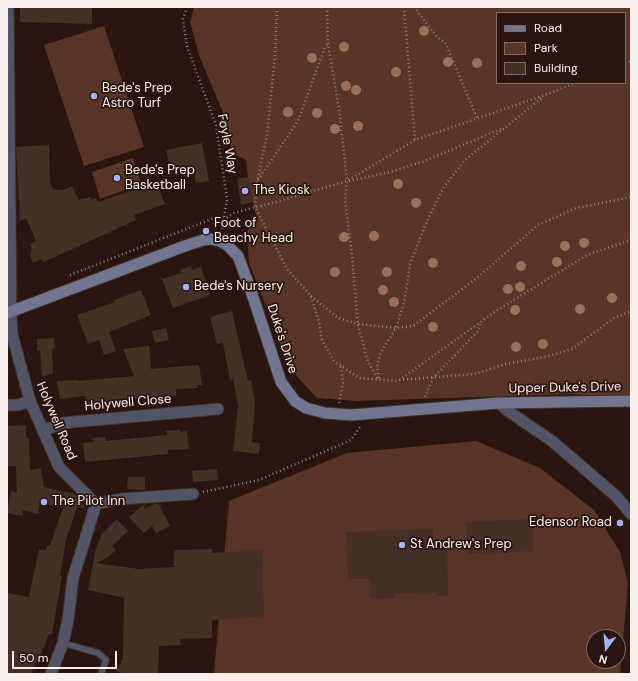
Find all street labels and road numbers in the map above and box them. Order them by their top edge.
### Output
street label: Foyle Way [214,113,240,175]
street label: Duke's Drive [263,302,301,376]
street label: Upper Duke's Drive [509,379,621,397]
street label: Holywell Road [33,380,79,462]
street label: Holywell Close [84,391,172,415]

